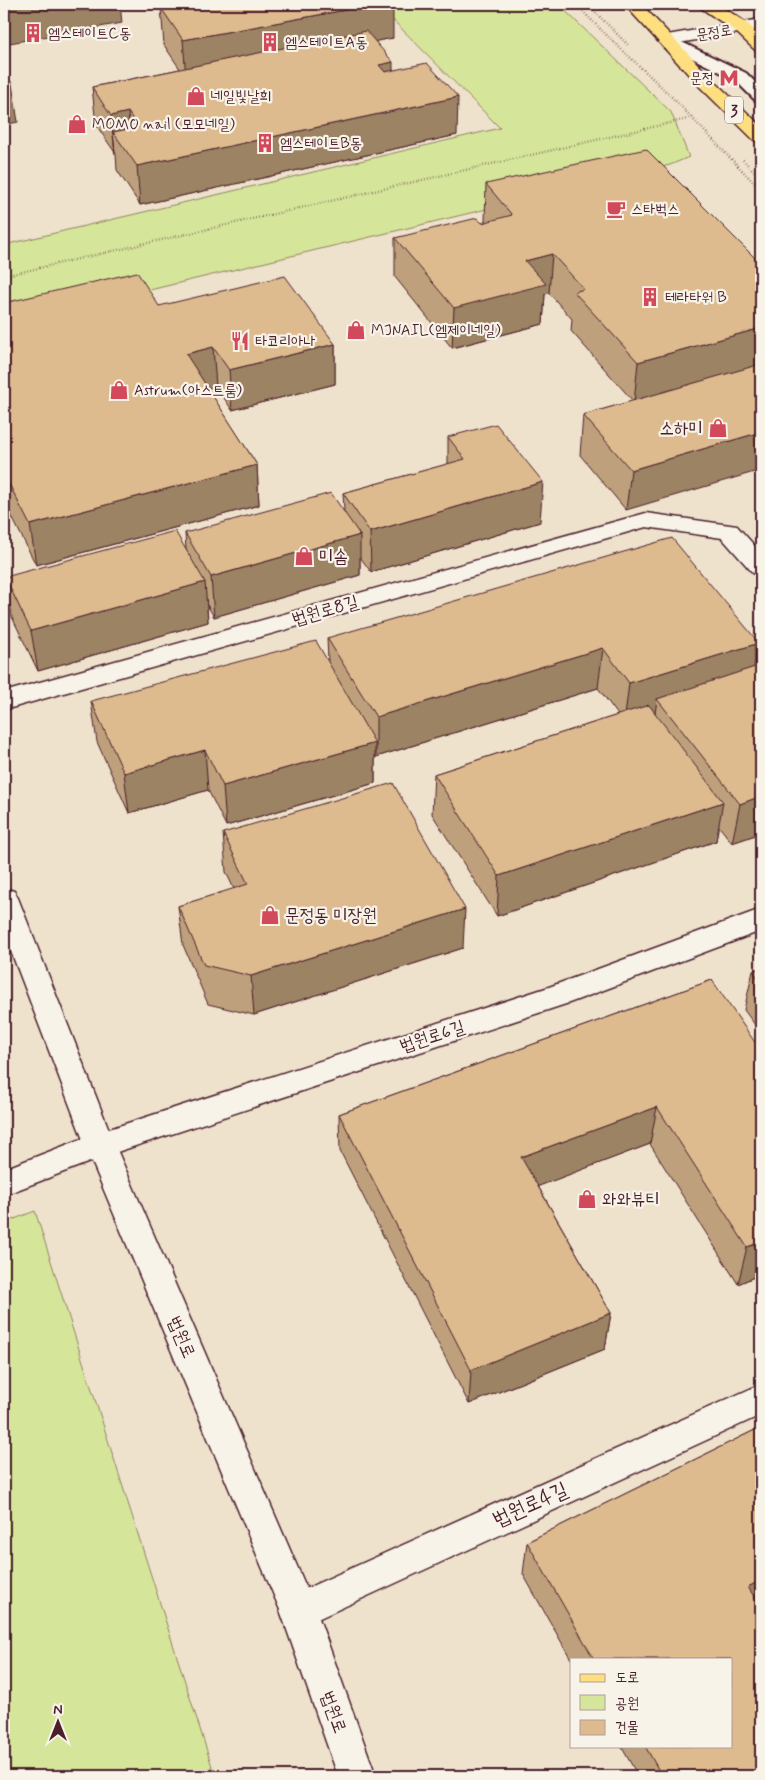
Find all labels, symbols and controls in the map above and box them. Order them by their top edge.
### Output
street label: 문정로 [695,20,734,46]
building icon: 엠스테이트C동 [22,22,44,44]
place label: 엠스테이트C동 [48,24,131,44]
building icon: 엠스테이트A동 [259,31,281,53]
place label: 엠스테이트A동 [285,33,367,53]
metro station icon: 문정 [718,67,740,89]
place label: 문정 [690,69,714,89]
shop icon: 네일빛날희 [185,85,207,107]
place label: 네일빛날희 [211,87,271,107]
road number: 3 [725,96,743,124]
shop icon: MOMO nail (모모네일) [66,113,88,135]
place label: MOMO nail (모모네일) [92,115,235,135]
building icon: 엠스테이트B동 [254,132,276,154]
place label: 엠스테이트B동 [280,134,362,154]
cafe icon: 스타벅스 [605,198,627,220]
place label: 스타벅스 [631,200,679,220]
building icon: 테라타워 B [639,286,661,308]
place label: 테라타워 B [665,288,727,308]
shop icon: MJNAIL(엠제이네일) [345,319,367,341]
place label: MJNAIL(엠제이네일) [371,321,501,341]
restaurant icon: 타코리아나 [229,330,251,352]
place label: 타코리아나 [255,332,315,352]
shop icon: Astrum(아스트룸) [108,379,130,401]
place label: Astrum(아스트룸) [134,381,242,401]
place label: 소하미 [660,417,703,441]
shop icon: 소하미 [707,417,729,439]
shop icon: 미솜 [293,545,315,567]
place label: 미솜 [319,545,348,569]
street label: 법원로8길 [289,590,362,632]
shop icon: 문정동 미장원 [259,904,281,926]
place label: 문정동 미장원 [285,904,377,928]
street label: 법원로6길 [397,1015,468,1059]
shop icon: 와와뷰티 [576,1188,598,1210]
place label: 와와뷰티 [602,1188,660,1212]
street label: 법원로 [162,1313,201,1362]
street label: 법원로4길 [488,1476,573,1534]
legend [570,1658,732,1748]
text: 도로 [615,1668,639,1688]
street label: 법원로 [314,1688,352,1737]
text: 공원 [615,1694,639,1714]
north arrow [32,1698,82,1748]
text: N [53,1701,63,1719]
text: 건물 [615,1718,639,1738]

